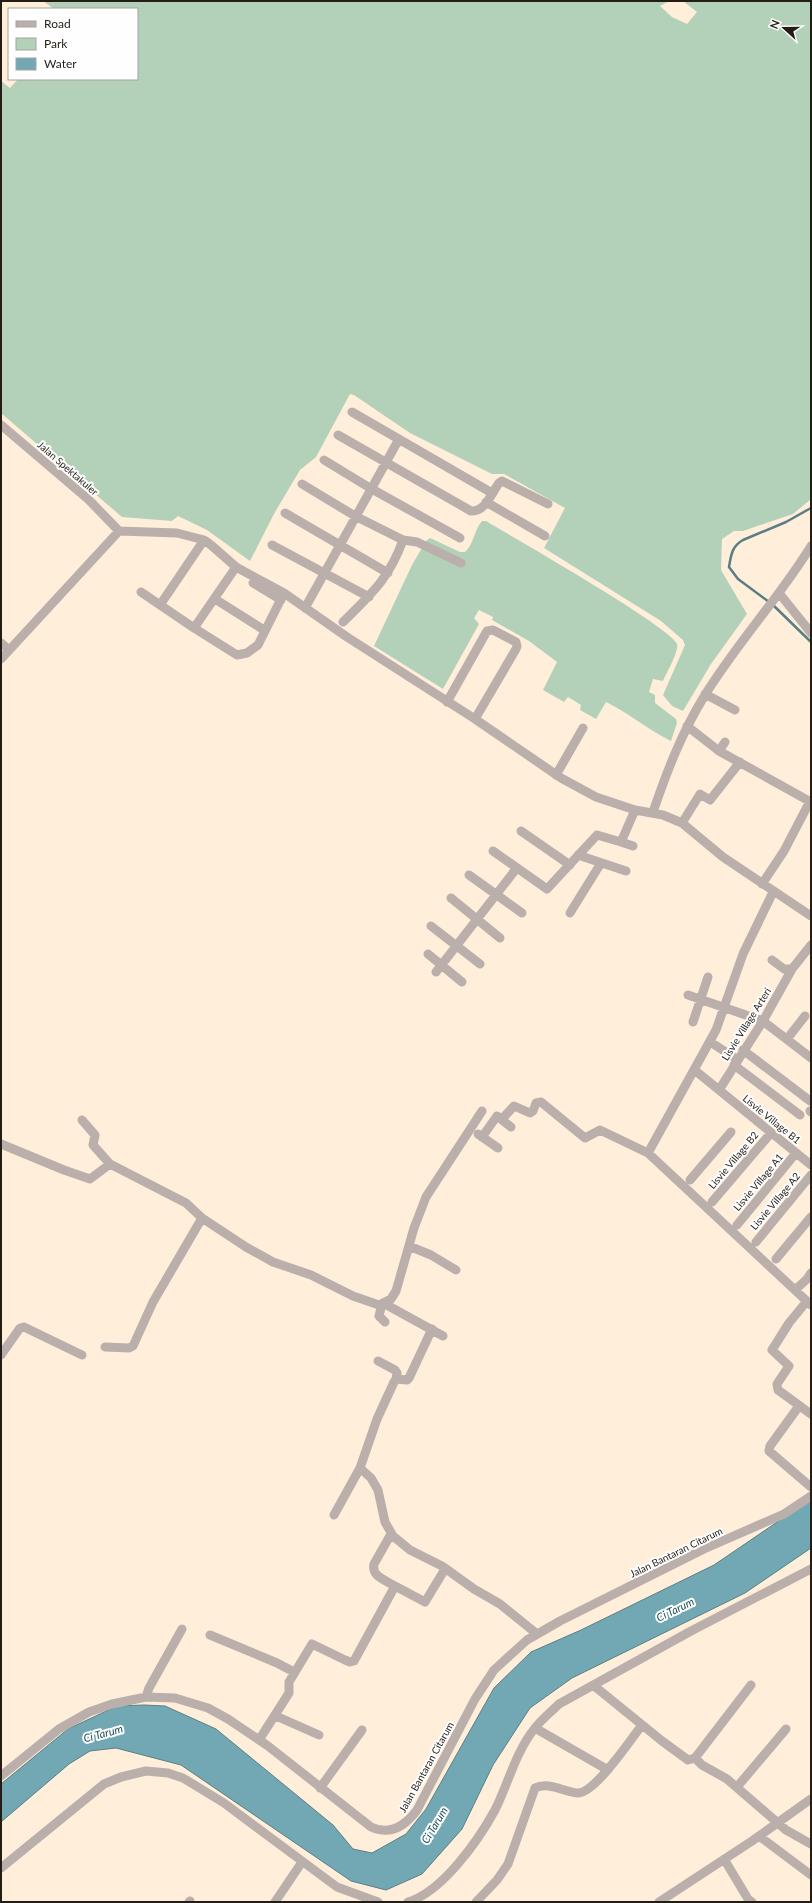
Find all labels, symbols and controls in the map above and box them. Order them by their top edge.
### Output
legend [8,8,138,80]
north arrow [764,8,804,48]
text: Road [44,16,71,31]
text: N [767,18,782,31]
text: Park [44,36,68,51]
text: Water [44,56,77,71]
street label: Jalan Spektakuler [35,438,101,498]
street label: Lisvie Village Arteri [719,985,773,1063]
street label: Lisvie Village B1 [741,1092,803,1146]
street label: Lisvie Village B2 [706,1129,761,1191]
street label: Lisvie Village A1 [731,1151,786,1213]
street label: Lisvie Village A2 [748,1170,803,1232]
street label: Jalan Bantaran Citarum [628,1524,724,1580]
water label: Ci Tarum [654,1594,696,1624]
street label: Jalan Bantaran Citarum [396,1720,456,1814]
water label: Ci Tarum [82,1721,124,1744]
water label: Ci Tarum [418,1804,450,1846]

